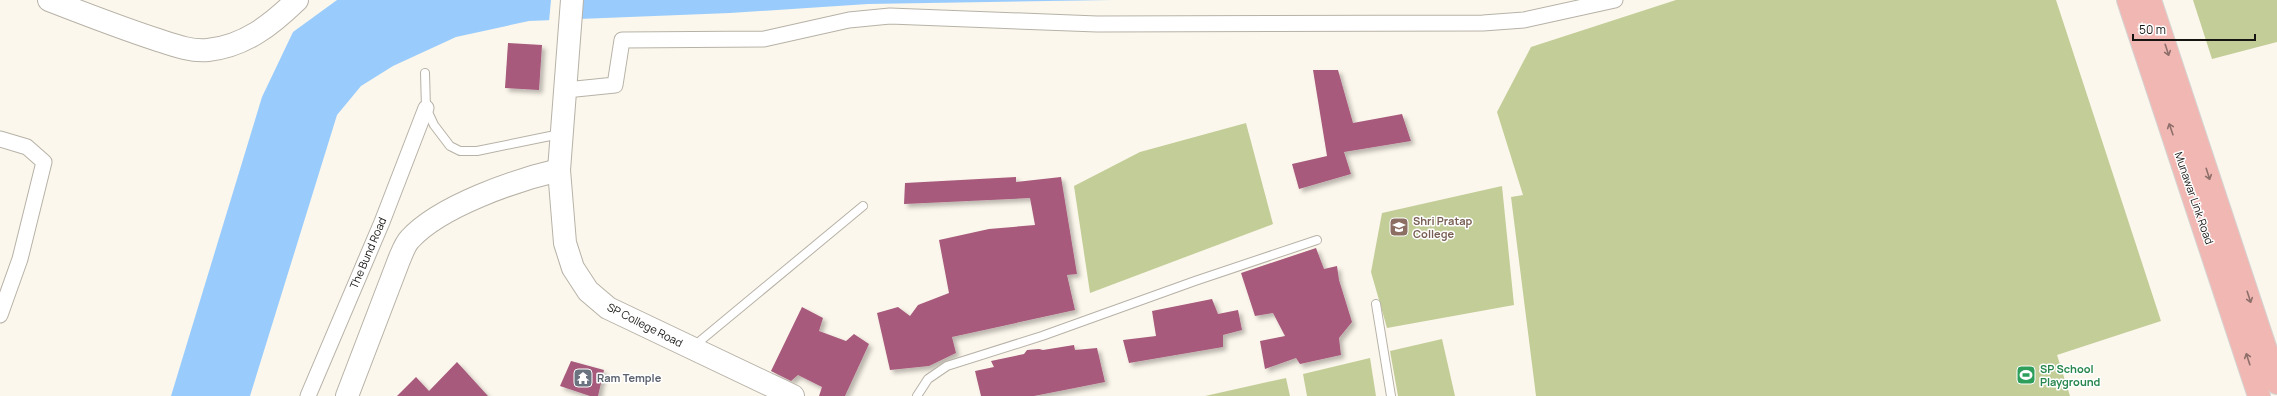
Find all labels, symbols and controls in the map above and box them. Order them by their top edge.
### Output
scale bar [2133,16,2255,42]
text: 50 m [2139,21,2166,38]
one-way arrow [2164,44,2171,57]
one-way arrow [2167,123,2175,135]
street label: Munawar Link Road [2172,150,2217,246]
one-way arrow [2205,167,2212,180]
place label: Shri Pratap College [1413,213,1472,241]
street label: The Bund Road [346,215,389,291]
school or university icon: Shri Pratap College [1388,216,1410,238]
one-way arrow [2246,291,2254,303]
street label: SP College Road [605,299,686,350]
one-way arrow [2244,352,2251,365]
place label: SP School Playground [2040,361,2101,389]
sports icon: SP School Playground [2015,364,2037,386]
temple icon: Ram Temple [572,367,594,389]
place label: Ram Temple [597,370,662,385]

